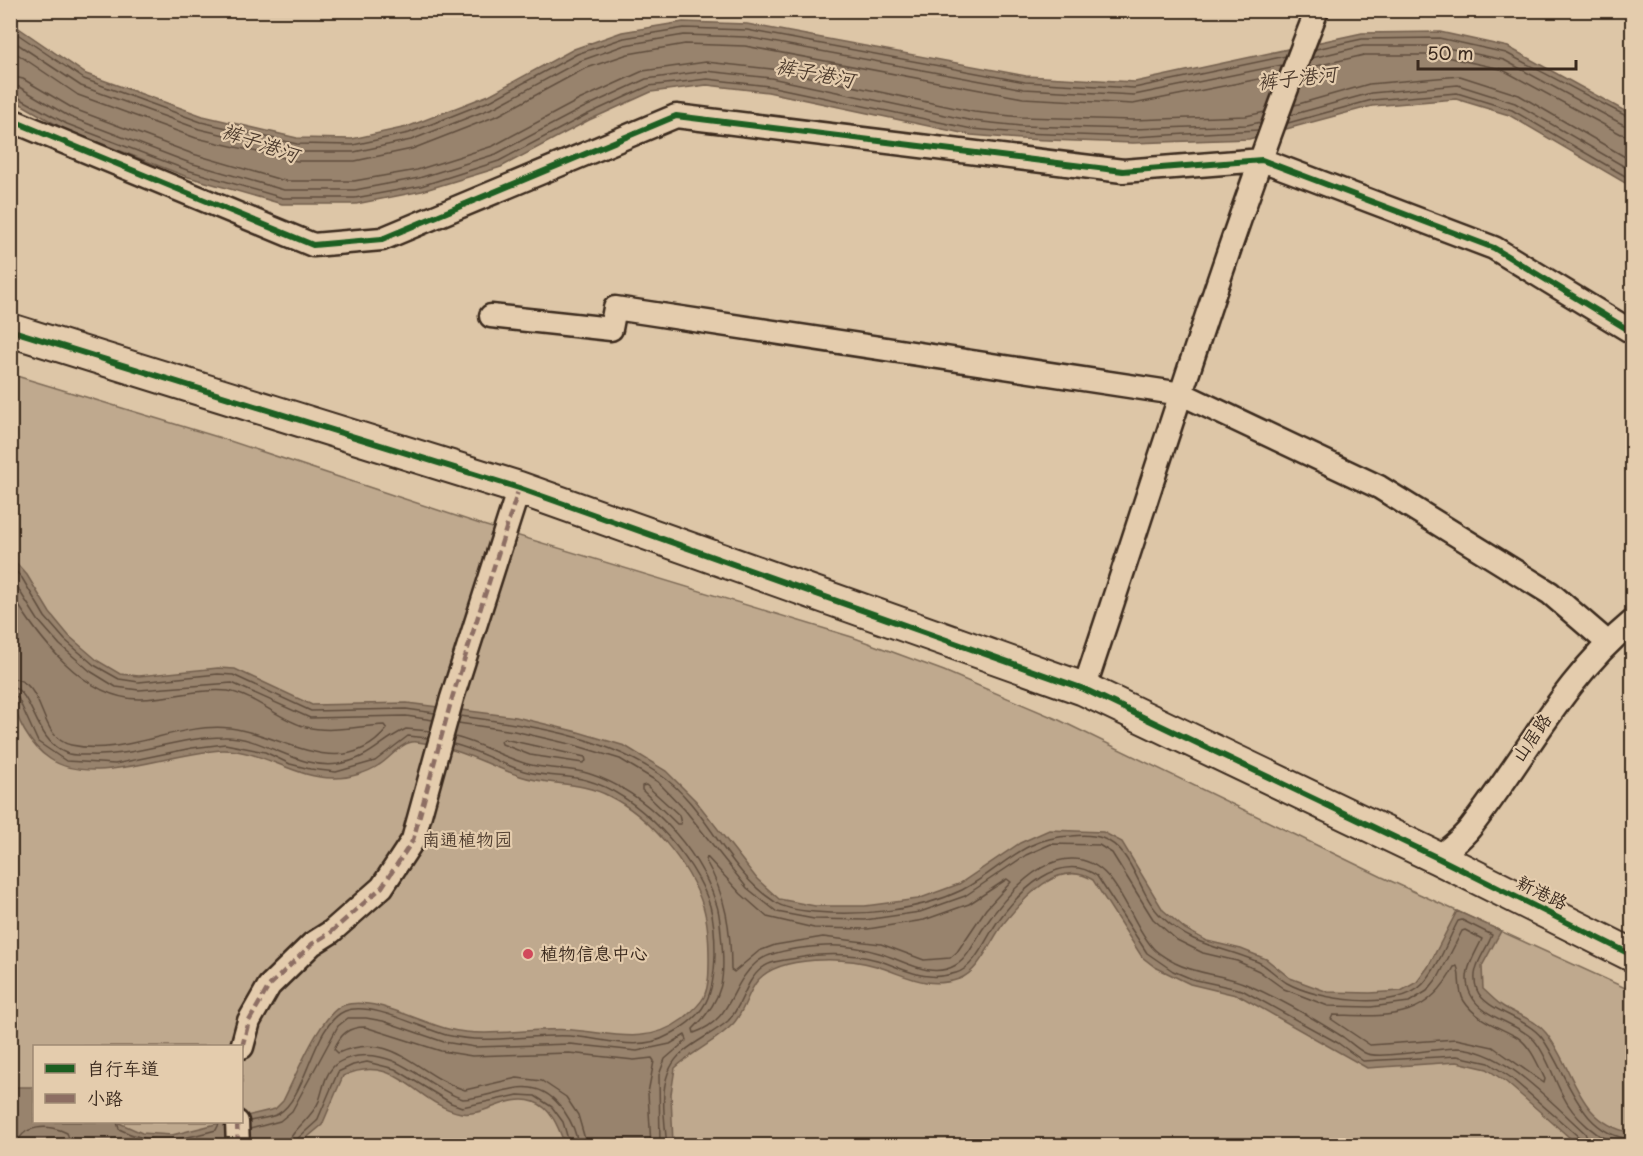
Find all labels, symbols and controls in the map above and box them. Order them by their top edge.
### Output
scale bar [1418,33,1576,71]
text: 50 m [1427,39,1474,66]
water label: 裤子港河 [773,50,860,95]
water label: 裤子港河 [1256,58,1341,96]
water label: 裤子港河 [218,115,306,170]
street label: 山居路 [1504,707,1557,767]
park label: 南通植物园 [422,825,512,852]
street label: 新港路 [1512,868,1573,916]
place label: 植物信息中心 [540,939,648,966]
marker: 植物信息中心 [521,947,535,961]
legend [33,1045,243,1123]
text: 自行车道 [87,1054,159,1081]
text: 小路 [87,1084,123,1111]

